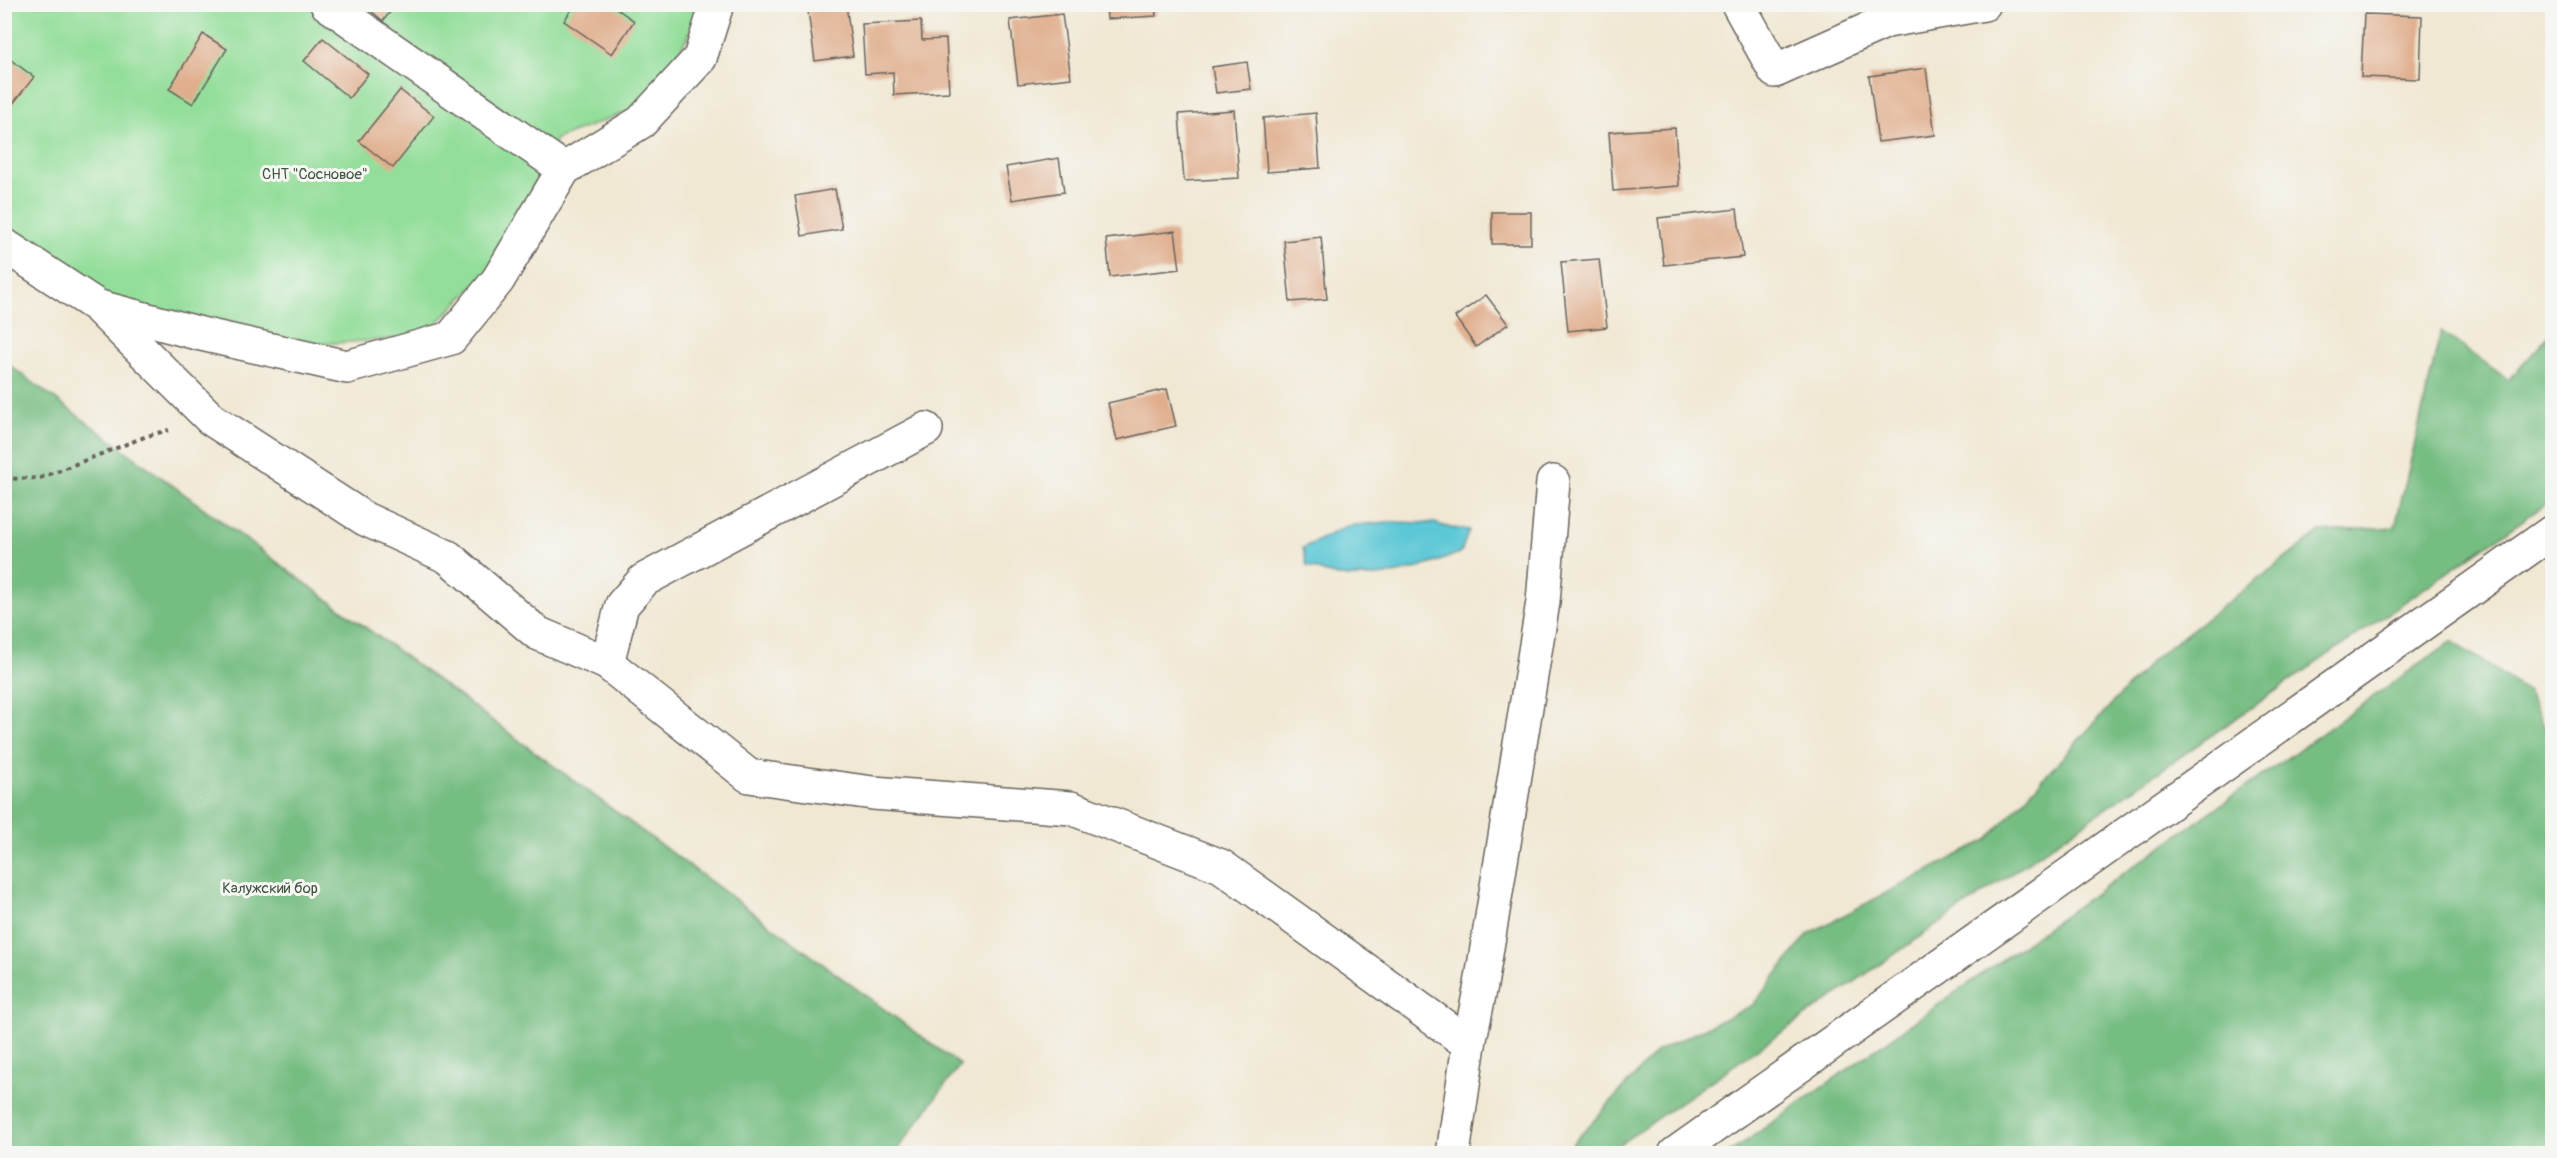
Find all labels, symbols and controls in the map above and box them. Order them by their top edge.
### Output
park label: СНТ "Сосновое" [262,165,368,184]
park label: Калужский бор [222,879,318,898]

